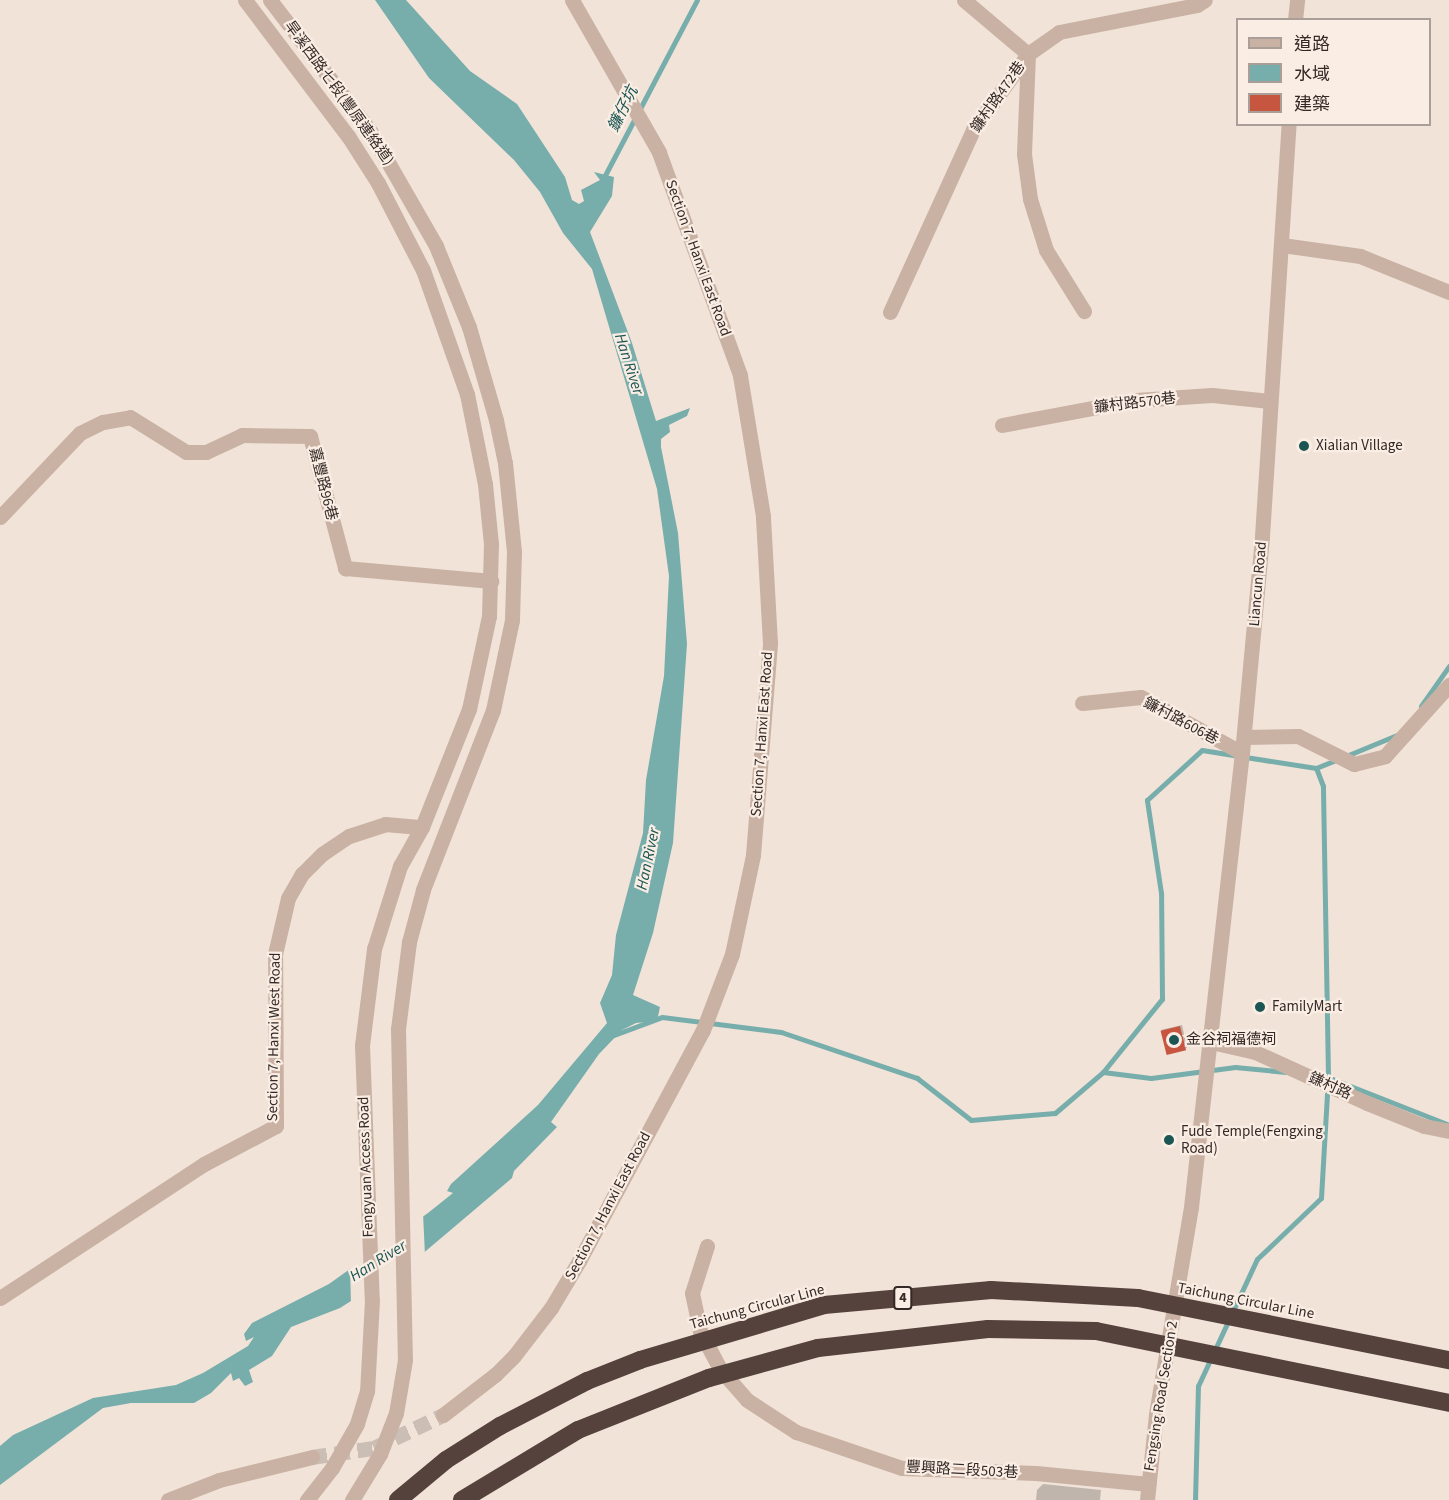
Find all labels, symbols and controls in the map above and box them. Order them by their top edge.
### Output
street label: 旱溪西路七段(豐原連絡道) [281,17,397,169]
legend [1236,18,1431,126]
text: 道路 [1294,32,1330,57]
street label: 鐮村路472巷 [967,58,1029,136]
text: 水域 [1294,62,1330,87]
water label: 鐮仔坑 [604,83,642,135]
text: 建築 [1294,92,1330,117]
street label: Section 7, Hanxi East Road [661,177,735,339]
water label: Han River [610,331,648,397]
street label: 鐮村路570巷 [1093,389,1177,417]
place label: Xialian Village [1316,437,1403,455]
marker: Xialian Village [1297,439,1311,453]
street label: 嘉豐路96巷 [305,445,341,523]
street label: Liancun Road [1245,541,1271,627]
street label: Section 7, Hanxi East Road [747,651,777,817]
street label: 鐮村路606巷 [1140,694,1222,748]
water label: Han River [632,826,664,892]
street label: Section 7, Hanxi West Road [264,952,284,1122]
place label: FamilyMart [1272,998,1342,1016]
marker: FamilyMart [1253,1000,1267,1014]
place label: 金谷祠福德祠 [1186,1031,1276,1049]
marker: 金谷祠福德祠 [1167,1033,1181,1047]
street label: 鎌村路 [1306,1069,1354,1103]
street label: Fengyuan Access Road [355,1096,377,1238]
place label: Fude Temple(Fengxing Road) [1181,1122,1323,1157]
street label: Section 7, Hanxi East Road [561,1129,655,1283]
marker: Fude Temple(Fengxing Road) [1162,1133,1176,1147]
water label: Han River [346,1236,410,1286]
street label: Taichung Circular Line [1176,1279,1316,1323]
street label: Taichung Circular Line [688,1280,826,1334]
road number: 4 [892,1287,914,1309]
street label: Fengsing Road Section 2 [1140,1320,1182,1472]
street label: 豐興路二段503巷 [905,1458,1019,1482]

